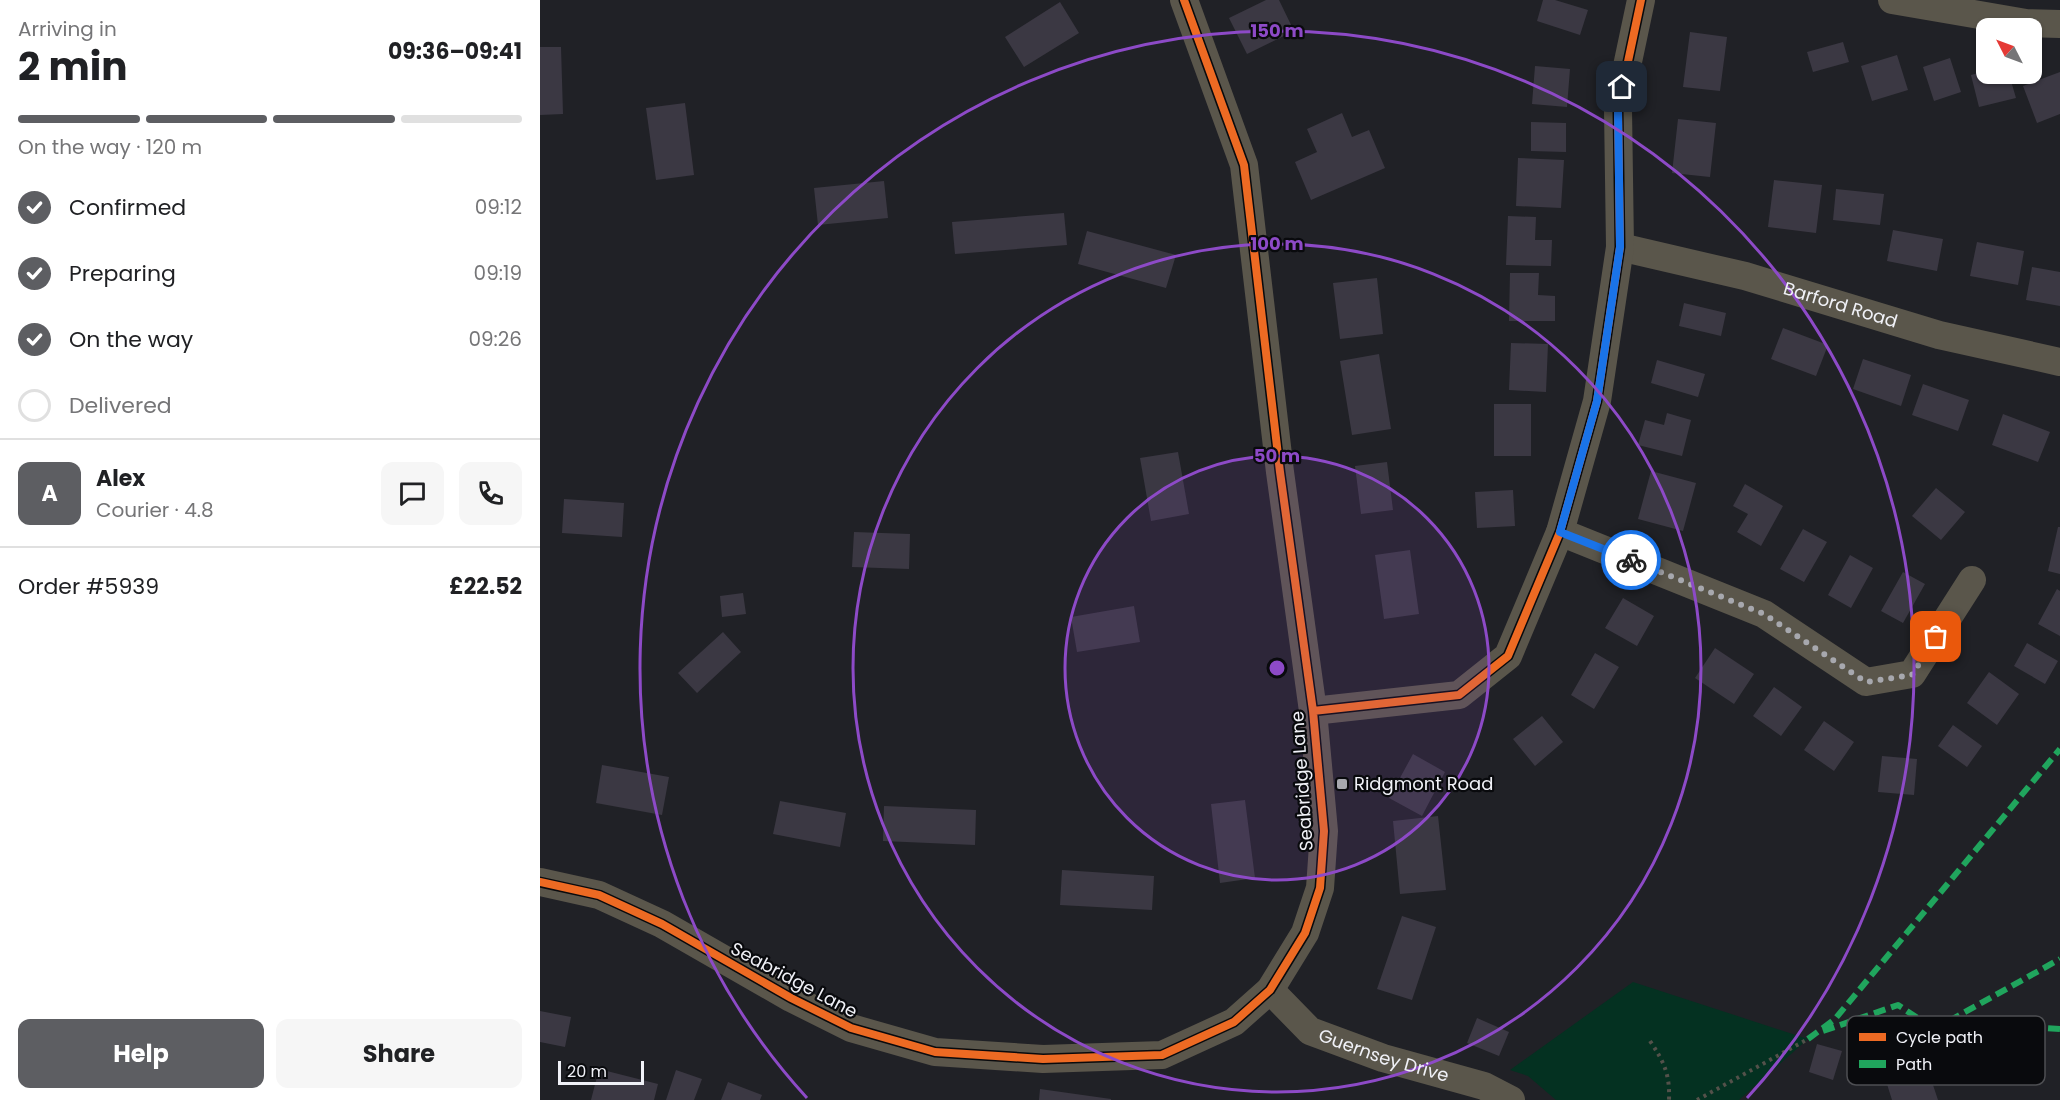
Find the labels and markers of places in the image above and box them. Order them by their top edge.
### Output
pin [1596,61,1647,112]
pin [1910,611,1961,662]
centre of rings [1267,658,1287,678]
place label: Ridgmont Road [1354,771,1493,796]
marker: Ridgmont Road [1335,777,1349,791]

